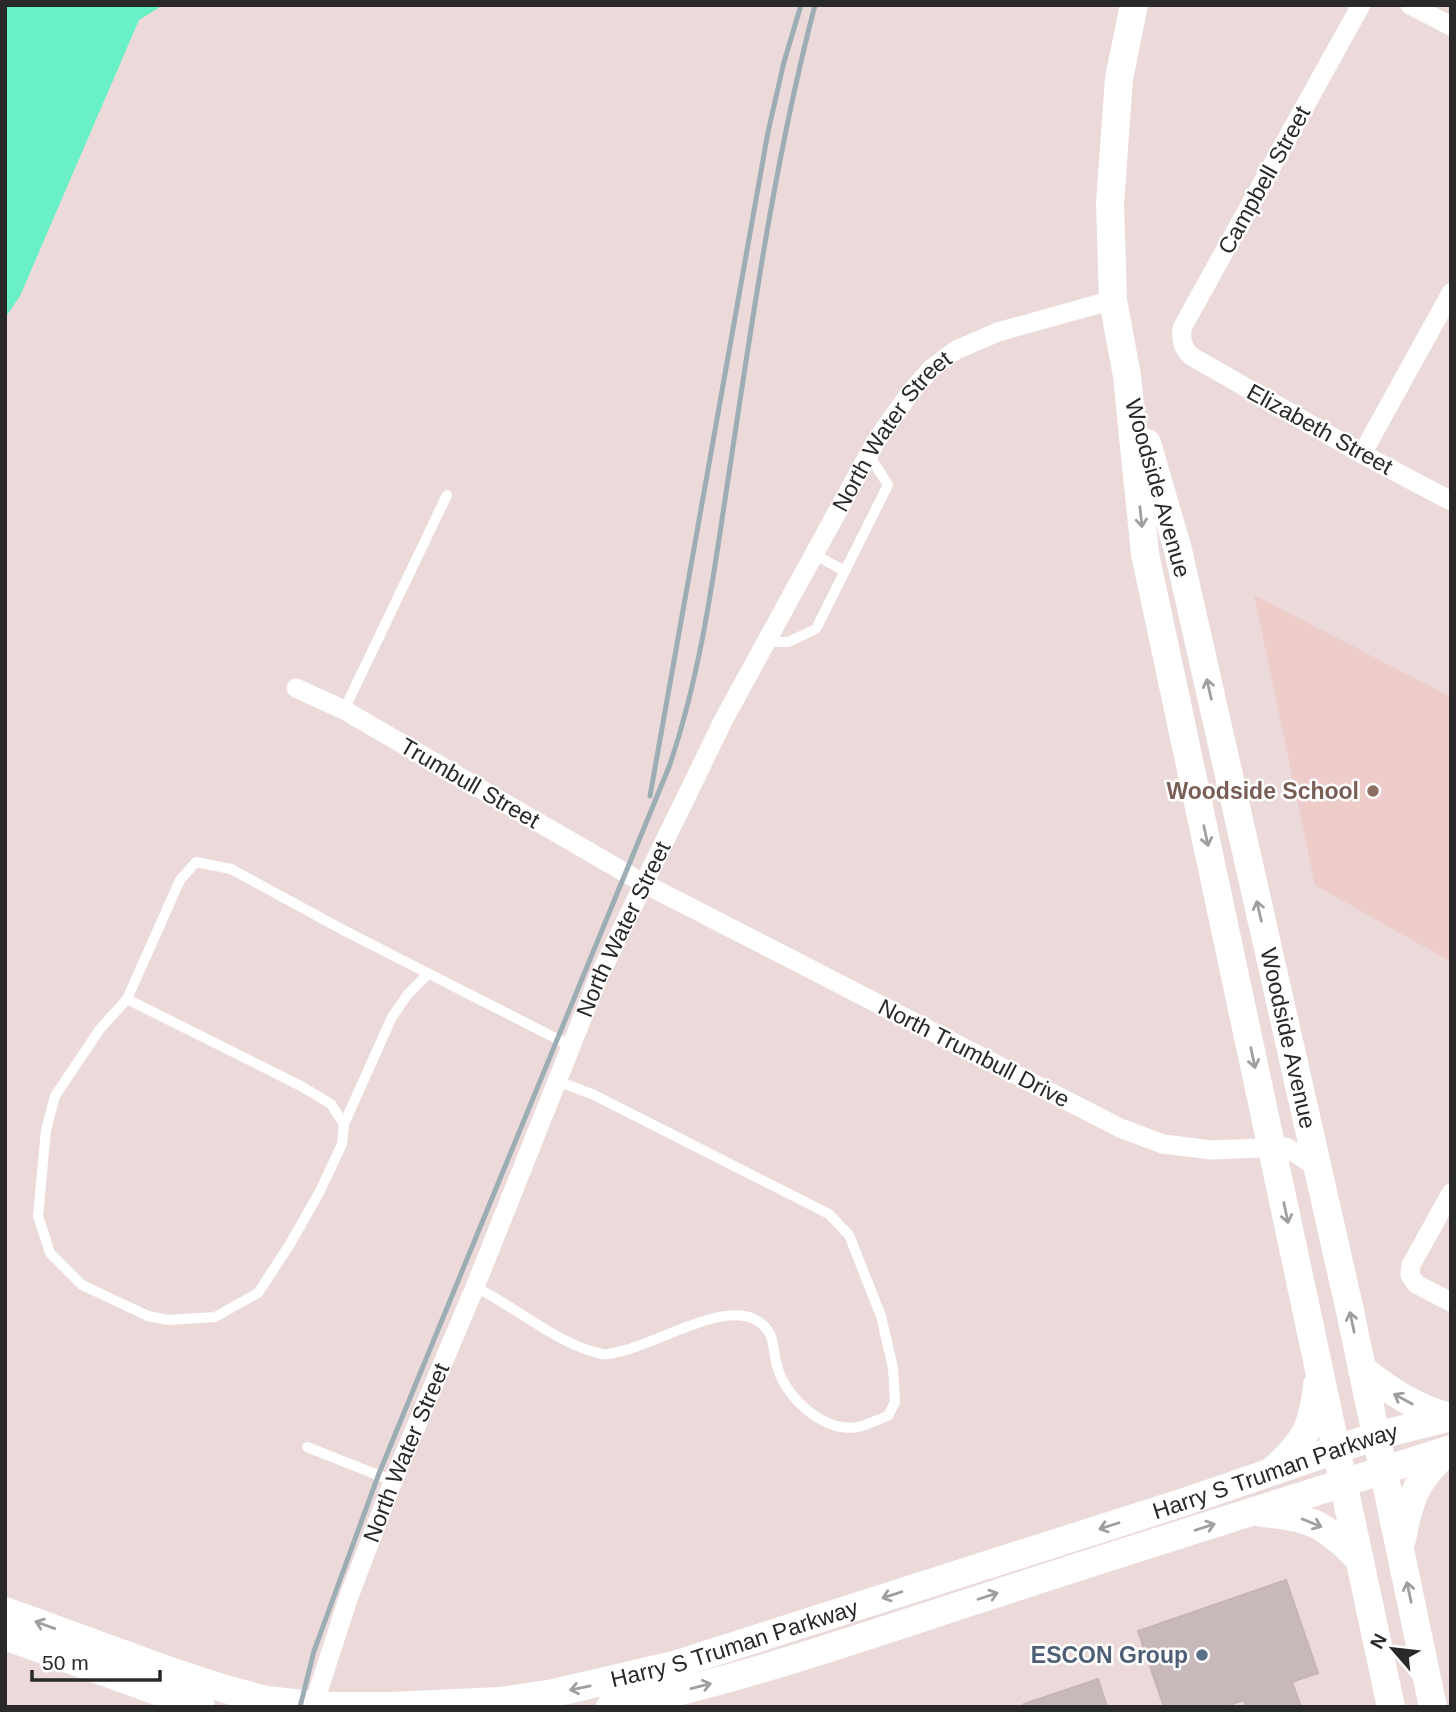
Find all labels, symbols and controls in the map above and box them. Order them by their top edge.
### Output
street label: Campbell Street [1213,101,1316,258]
street label: North Water Street [827,345,957,516]
street label: Elizabeth Street [1243,378,1398,480]
street label: Woodside Avenue [1120,396,1196,580]
one-way arrow [1135,505,1148,528]
one-way arrow [1202,678,1216,701]
street label: Trumbull Street [396,733,545,834]
place label: Woodside School [1166,778,1359,804]
marker: Woodside School [1365,783,1381,799]
one-way arrow [1199,824,1213,847]
street label: North Water Street [571,836,676,1021]
one-way arrow [1252,900,1265,922]
street label: Woodside Avenue [1255,945,1321,1131]
street label: North Trumbull Drive [874,994,1074,1112]
one-way arrow [1246,1046,1260,1069]
one-way arrow [1279,1201,1293,1224]
one-way arrow [1344,1311,1358,1334]
street label: North Water Street [358,1359,455,1546]
one-way arrow [1393,1392,1414,1405]
street label: Harry S Truman Parkway [1149,1418,1401,1524]
one-way arrow [1301,1517,1322,1530]
one-way arrow [1193,1520,1215,1532]
one-way arrow [1098,1521,1120,1534]
one-way arrow [1401,1581,1415,1604]
one-way arrow [976,1589,998,1601]
one-way arrow [881,1590,903,1603]
street label: Harry S Truman Parkway [608,1594,862,1692]
north arrow [1358,1614,1428,1684]
one-way arrow [35,1618,57,1631]
text: N [1366,1630,1391,1652]
scale bar [32,1638,159,1682]
place label: ESCON Group [1031,1642,1188,1668]
marker: ESCON Group [1194,1647,1210,1663]
text: 50 m [42,1651,89,1674]
one-way arrow [689,1679,712,1692]
one-way arrow [569,1681,592,1695]

